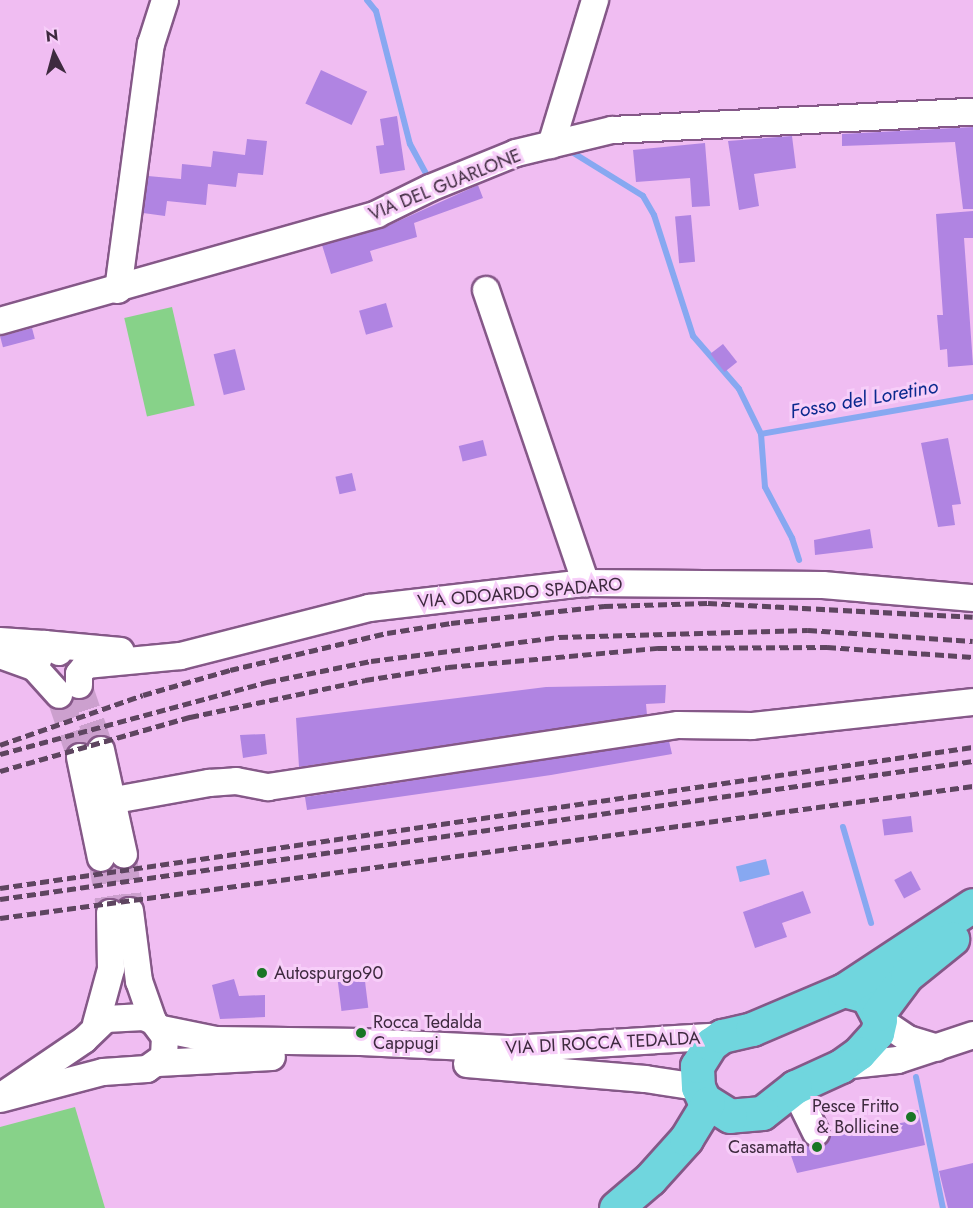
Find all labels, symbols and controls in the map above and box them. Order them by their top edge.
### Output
text: N [45,23,60,48]
north arrow [24,24,84,84]
street label: VIA DEL GUARLONE [366,145,524,225]
water label: Fosso del Loretino [788,374,940,424]
street label: VIA ODOARDO SPADARO [417,573,623,613]
place label: Autospurgo90 [274,962,383,984]
marker: Autospurgo90 [255,966,269,980]
place label: Rocca Tedalda Cappugi [373,1012,482,1054]
marker: Rocca Tedalda Cappugi [354,1026,368,1040]
street label: VIA DI ROCCA TEDALDA [505,1027,701,1059]
place label: Pesce Fritto & Bollicine [812,1096,899,1138]
marker: Pesce Fritto & Bollicine [904,1110,918,1124]
place label: Casamatta [728,1136,805,1158]
marker: Casamatta [810,1140,824,1154]

